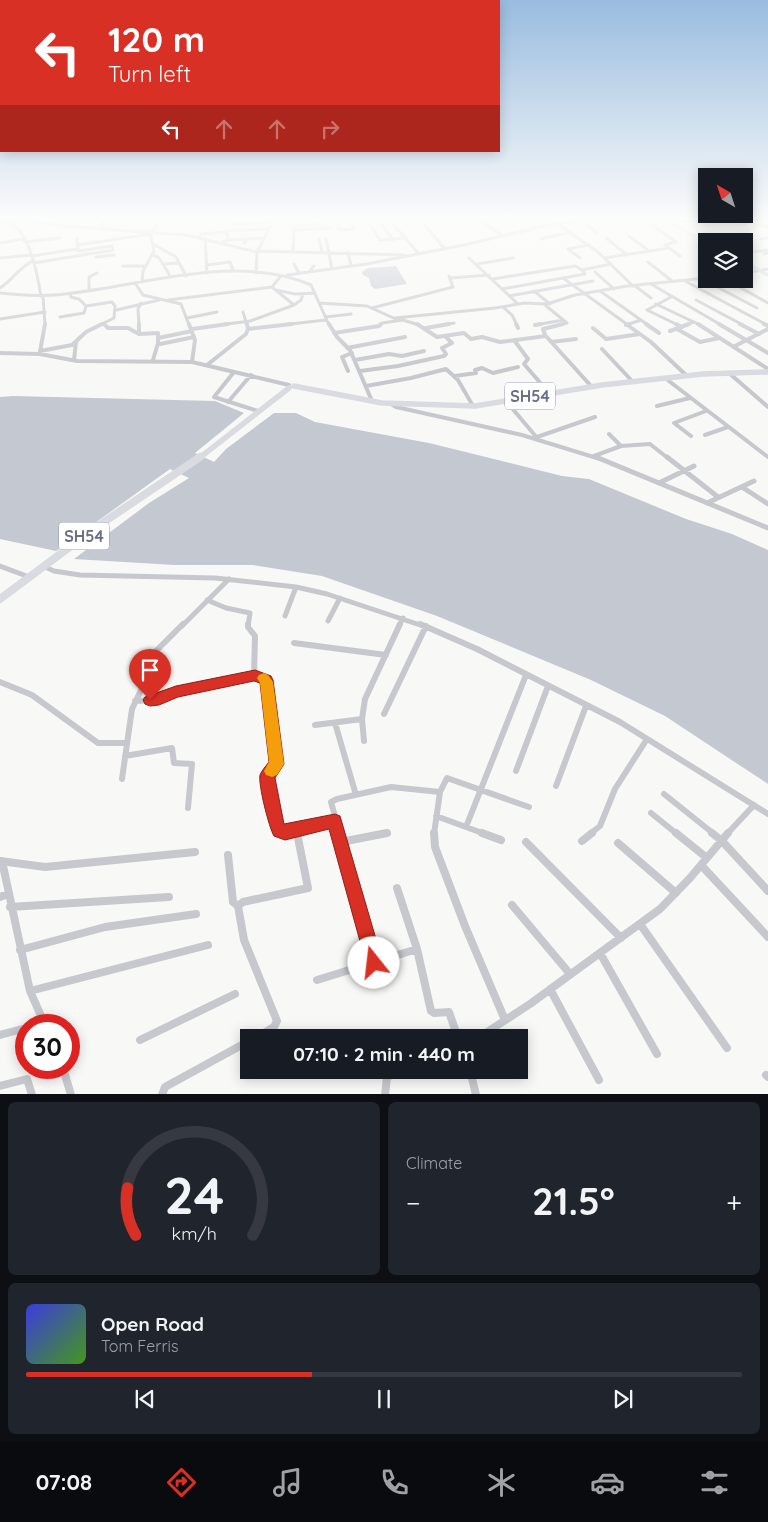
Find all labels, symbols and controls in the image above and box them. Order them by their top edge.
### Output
text: 120 m [108,17,205,61]
icon: left [25,20,90,85]
text: Turn left [108,60,191,88]
icon: left [157,115,185,143]
icon: ahead [210,115,238,143]
icon: ahead [263,115,291,143]
icon: right [316,115,344,143]
north arrow [698,168,752,222]
map controls [698,168,753,288]
button: layers [698,233,753,288]
road number: SH54 [505,382,555,410]
road number: SH54 [59,522,109,550]
pin [129,649,171,700]
icon: arrive [136,656,164,684]
position arrow [347,936,399,988]
speed limit sign: 30 [15,1014,80,1079]
text: 07:10 · 2 min · 440 m [293,1042,475,1066]
text: Climate [406,1153,462,1173]
text: 24 [164,1162,224,1227]
text: 21.5° [532,1177,615,1225]
text: − [406,1185,421,1220]
text: + [726,1185,742,1220]
text: km/h [171,1222,217,1244]
text: Open Road [101,1312,204,1336]
text: Tom Ferris [101,1336,178,1356]
icon: previous [131,1385,159,1413]
icon: pause [370,1385,398,1413]
icon: next [609,1385,637,1413]
icon: directions [164,1465,199,1500]
icon: music [270,1465,305,1500]
icon: phone [377,1465,412,1500]
icon: climate [484,1465,519,1500]
icon: car [590,1465,625,1500]
icon: filters [697,1465,732,1500]
text: 07:08 [36,1468,92,1496]

